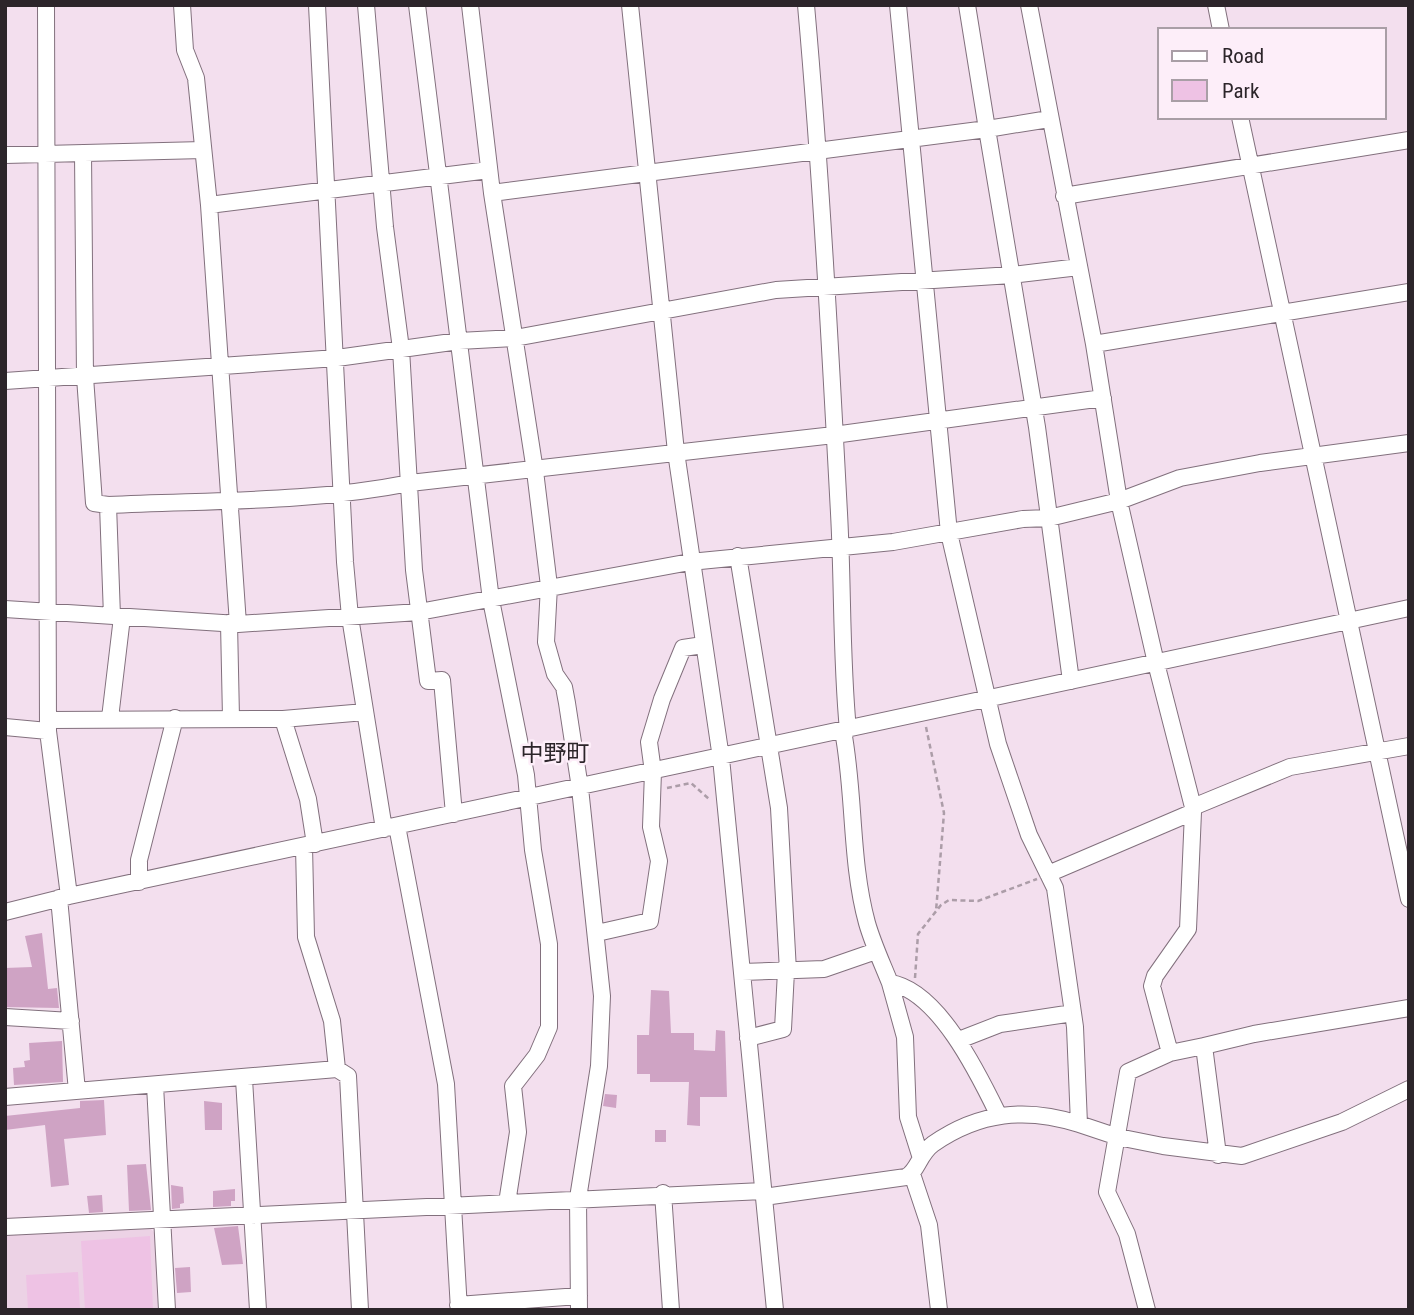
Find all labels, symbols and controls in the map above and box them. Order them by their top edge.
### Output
legend [1158,28,1386,119]
text: Road [1222,44,1264,68]
text: Park [1222,79,1260,103]
district label: 中野町 [521,740,590,767]

